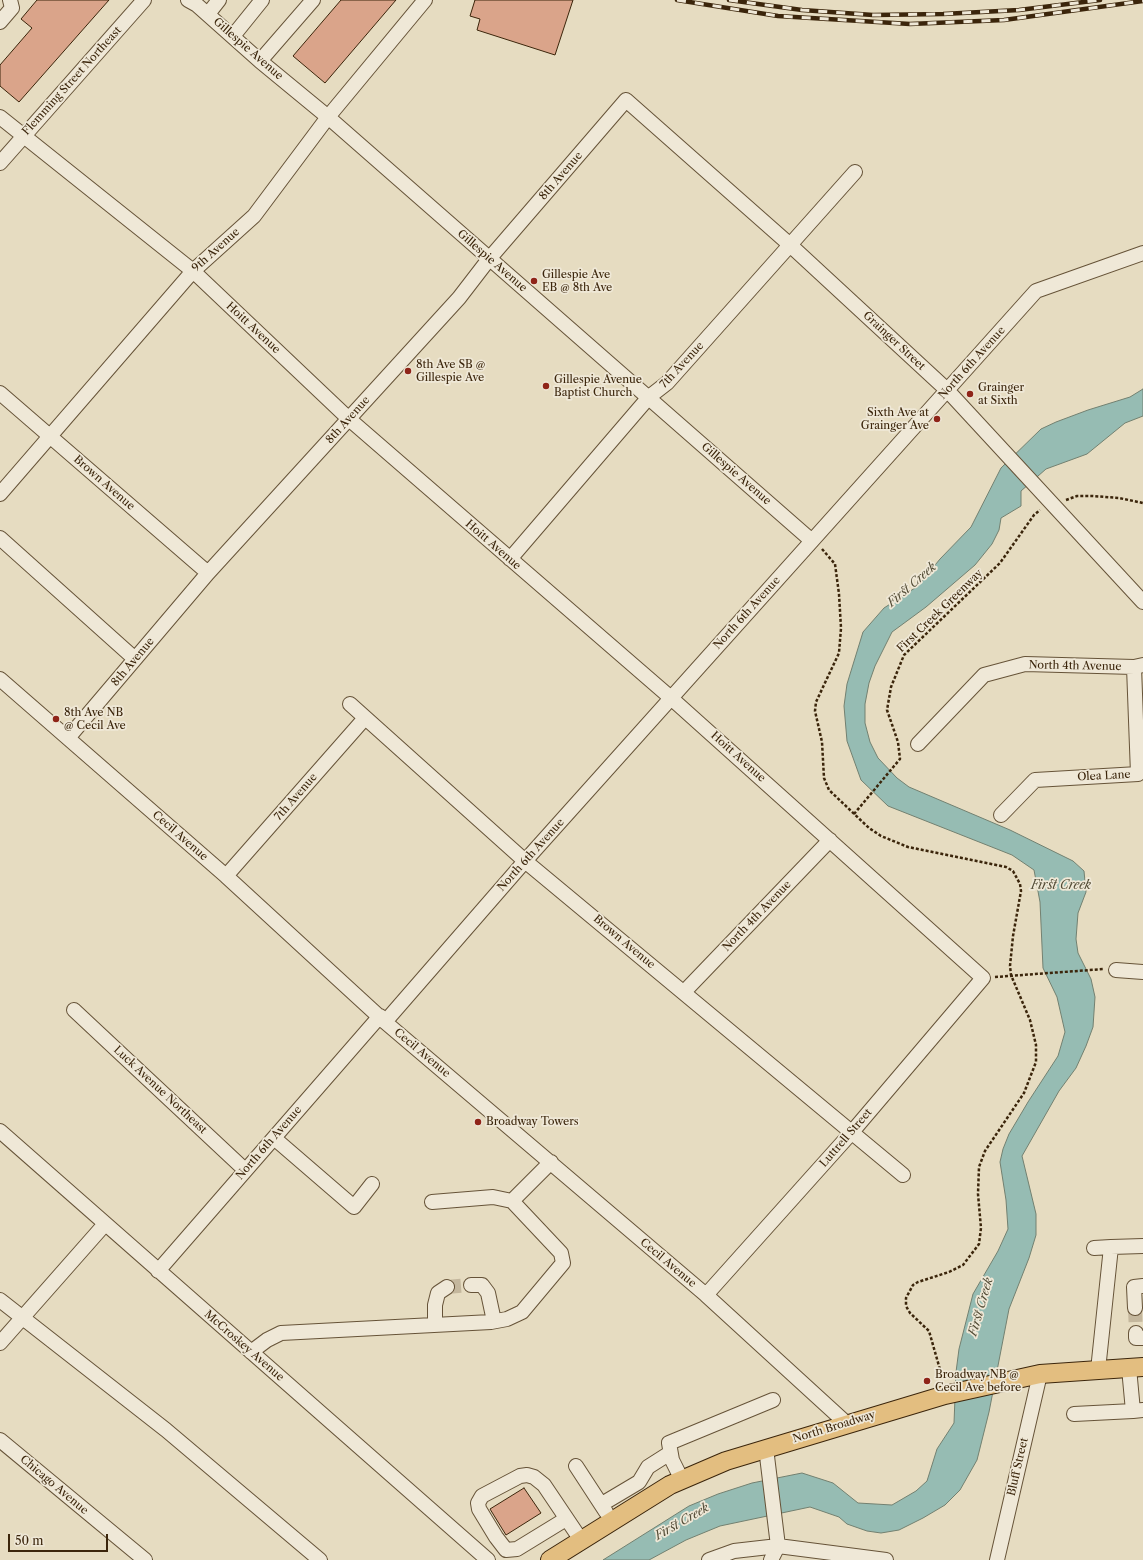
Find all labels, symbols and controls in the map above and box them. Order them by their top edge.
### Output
street label: Gillespie Avenue [210,15,286,83]
street label: Flemming Street Northeast [20,24,124,138]
street label: 8th Avenue [537,149,585,203]
street label: 9th Avenue [190,225,242,275]
street label: Gillespie Avenue [454,227,530,295]
place label: Gillespie Ave EB @ 8th Ave [542,268,612,294]
marker: Gillespie Ave EB @ 8th Ave [529,276,539,286]
street label: Hoitt Avenue [223,300,283,356]
street label: Grainger Street [860,309,928,373]
street label: North 6th Avenue [936,324,1008,402]
street label: 7th Avenue [657,339,707,391]
place label: 8th Ave SB @ Gillespie Ave [416,358,485,384]
marker: 8th Ave SB @ Gillespie Ave [403,366,413,376]
place label: Gillespie Avenue Baptist Church [554,373,642,399]
marker: Gillespie Avenue Baptist Church [541,381,551,391]
place label: Grainger at Sixth [978,381,1024,407]
marker: Grainger at Sixth [965,389,975,399]
street label: 8th Avenue [323,394,373,446]
place label: Sixth Ave at Grainger Ave [861,406,929,432]
marker: Sixth Ave at Grainger Ave [932,414,942,424]
street label: Gillespie Avenue [698,440,774,508]
street label: Brown Avenue [71,453,137,513]
street label: Hoitt Avenue [463,517,523,573]
water label: First Creek [885,560,939,610]
street label: First Creek Greenway [894,567,986,655]
street label: North 6th Avenue [711,574,783,652]
street label: 8th Avenue [109,635,157,689]
street label: North 4th Avenue [1028,659,1122,673]
place label: 8th Ave NB @ Cecil Ave [64,706,126,732]
marker: 8th Ave NB @ Cecil Ave [51,714,61,724]
street label: Hoitt Avenue [708,729,768,785]
street label: Olea Lane [1077,768,1131,784]
street label: 7th Avenue [272,771,320,823]
street label: Cecil Avenue [150,808,210,864]
street label: North 6th Avenue [495,816,567,894]
street label: North 4th Avenue [720,878,794,954]
water label: First Creek [1031,879,1091,893]
street label: Brown Avenue [590,912,658,972]
street label: Cecil Avenue [391,1026,453,1080]
street label: Luck Avenue Northeast [111,1043,209,1137]
street label: North 6th Avenue [233,1104,305,1182]
street label: Luttrell Street [817,1106,875,1170]
place label: Broadway Towers [486,1115,579,1129]
marker: Broadway Towers [473,1117,483,1127]
street label: Cecil Avenue [637,1236,699,1290]
water label: First Creek [966,1276,996,1338]
street label: McCroskey Avenue [201,1308,287,1384]
place label: Broadway NB @ Cecil Ave before [935,1368,1021,1394]
marker: Broadway NB @ Cecil Ave before [922,1376,932,1386]
street label: North Broadway [791,1408,877,1446]
street label: Bluff Street [1005,1437,1031,1497]
street label: Chicago Avenue [17,1453,91,1517]
water label: First Creek [652,1501,712,1543]
scale bar [10,1526,110,1552]
text: 50 m [15,1533,44,1548]

